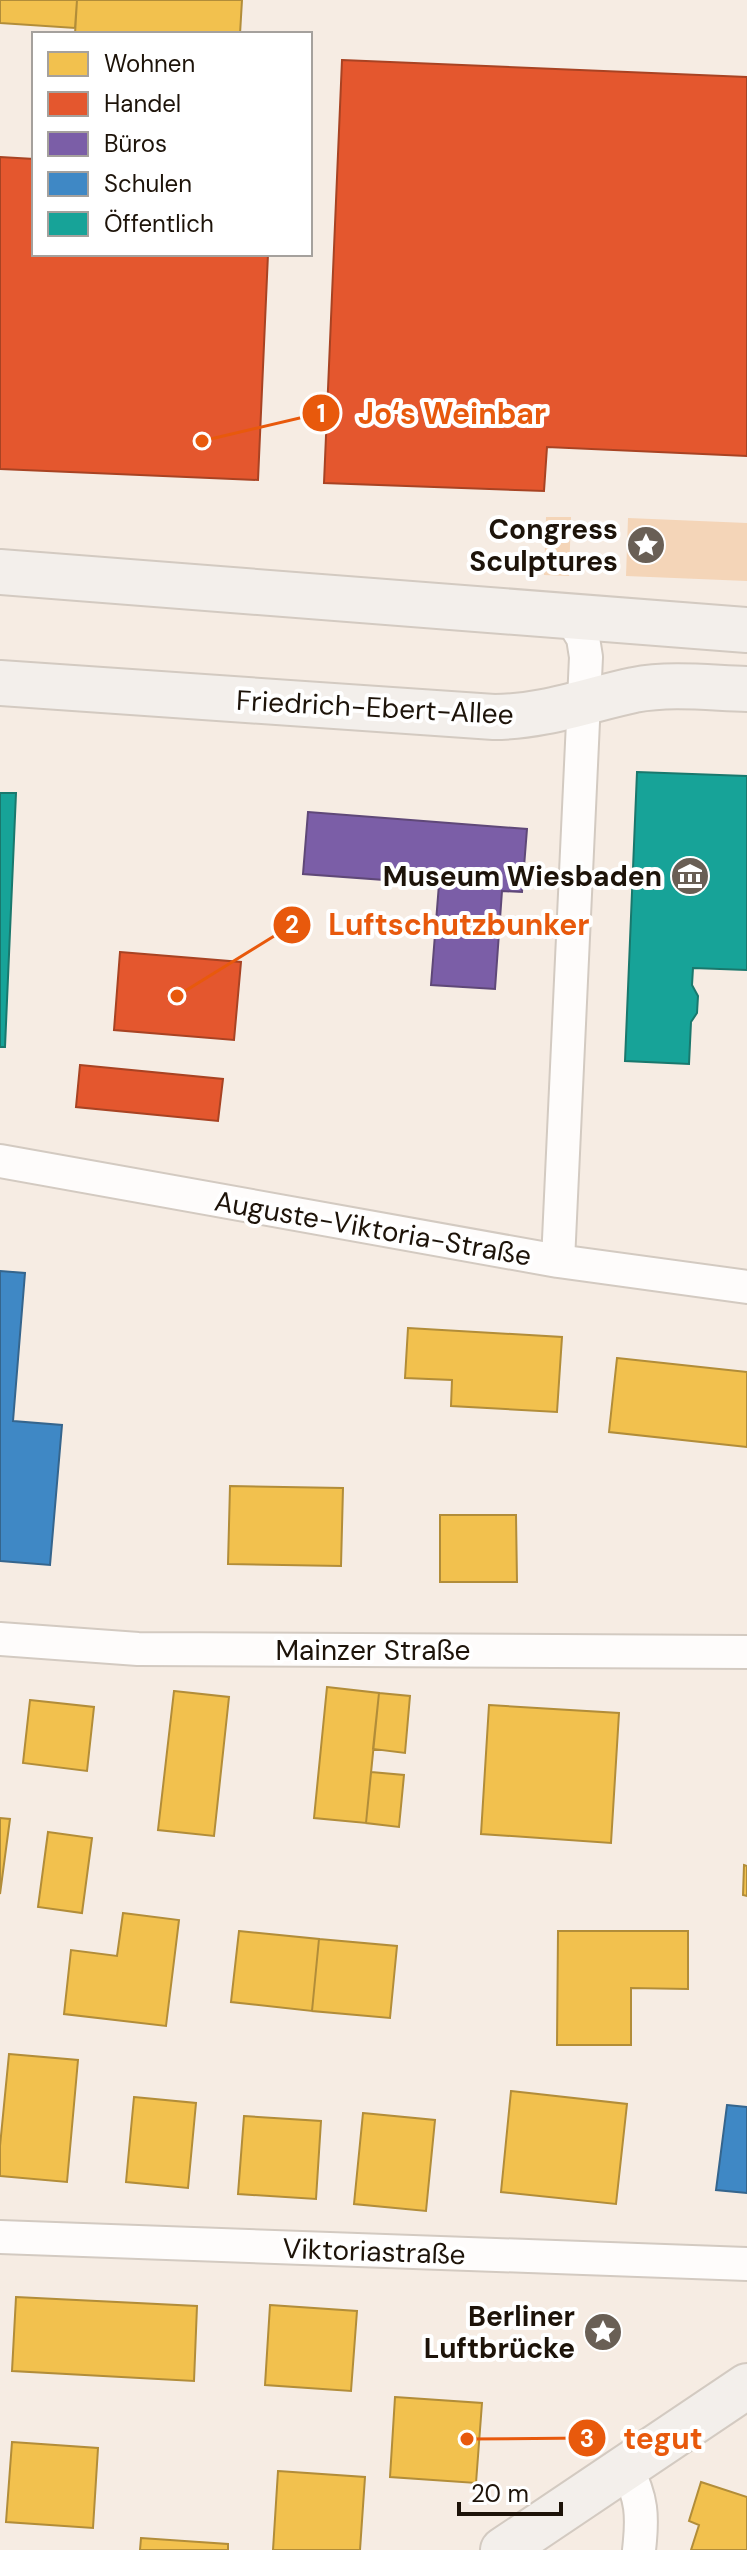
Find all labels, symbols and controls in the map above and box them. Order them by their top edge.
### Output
legend [32,32,312,256]
text: Wohnen [104,48,195,79]
text: Handel [104,88,181,119]
text: Büros [104,128,167,159]
text: Schulen [104,168,192,199]
text: Öffentlich [104,208,214,239]
callout: Jo‘s Weinbar [301,386,562,440]
text: Jo‘s Weinbar [358,394,546,433]
text: 1 [317,398,325,429]
place label: Congress Sculptures [469,511,618,580]
place icon: Congress Sculptures [625,524,667,566]
street label: Friedrich-Ebert-Allee [235,682,515,733]
museum icon: Museum Wiesbaden [669,855,711,897]
place label: Museum Wiesbaden [383,858,662,895]
callout: Luftschutzbunker [272,898,606,952]
text: Luftschutzbunker [328,905,590,944]
text: 2 [285,909,299,940]
street label: Auguste-Viktoria-Straße [212,1182,534,1275]
street label: Mainzer Straße [276,1632,470,1669]
street label: Viktoriastraße [282,2230,466,2273]
place label: Berliner Luftbrücke [424,2298,575,2367]
place icon: Berliner Luftbrücke [582,2311,624,2353]
callout: tegut [567,2411,719,2465]
text: tegut [623,2419,703,2458]
text: 3 [580,2423,594,2454]
scale bar [459,2466,561,2516]
text: 20 m [471,2478,529,2509]

